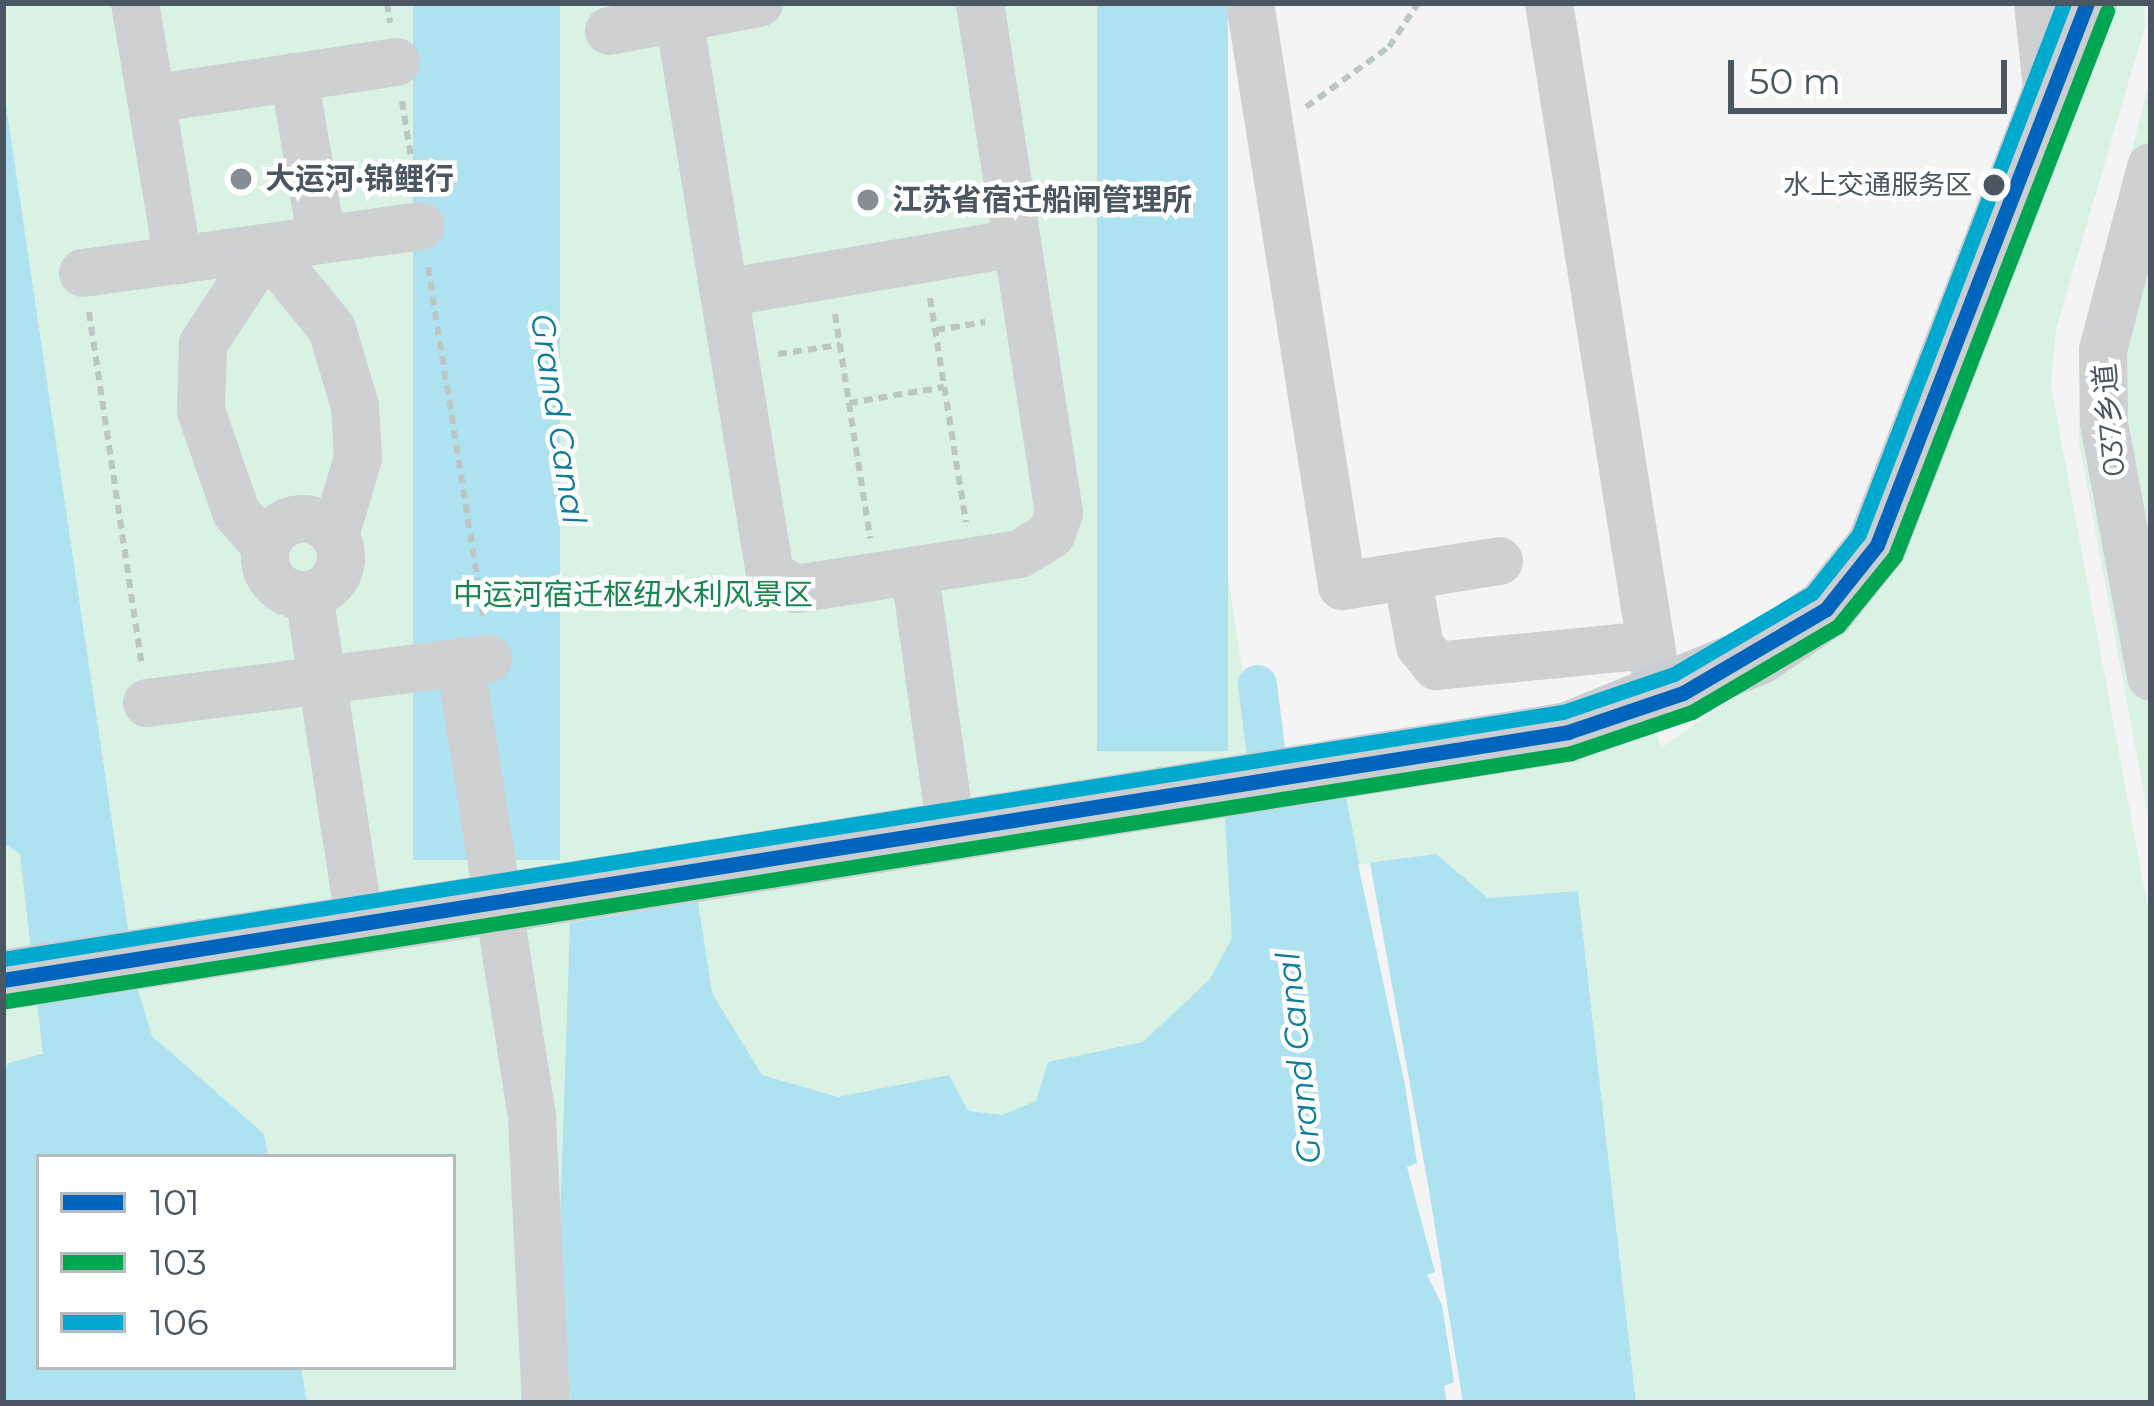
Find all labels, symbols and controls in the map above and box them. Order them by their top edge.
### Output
scale bar [1734,36,2013,110]
text: 50 m [1749,59,1841,103]
place label: 大运河·锦鲤行 [265,161,454,197]
marker: 大运河·锦鲤行 [228,166,254,192]
place label: 水上交通服务区 [1783,169,1972,201]
marker: 水上交通服务区 [1983,174,2005,196]
place label: 江苏省宿迁船闸管理所 [892,182,1192,218]
marker: 江苏省宿迁船闸管理所 [855,187,881,213]
water label: Grand Canal [522,311,594,527]
street label: 037乡道 [2087,362,2133,478]
park label: 中运河宿迁枢纽水利风景区 [453,577,813,613]
water label: Grand Canal [1268,950,1330,1166]
legend [36,1154,456,1370]
text: 101 [150,1180,200,1224]
text: 103 [150,1240,207,1284]
text: 106 [150,1300,209,1344]

